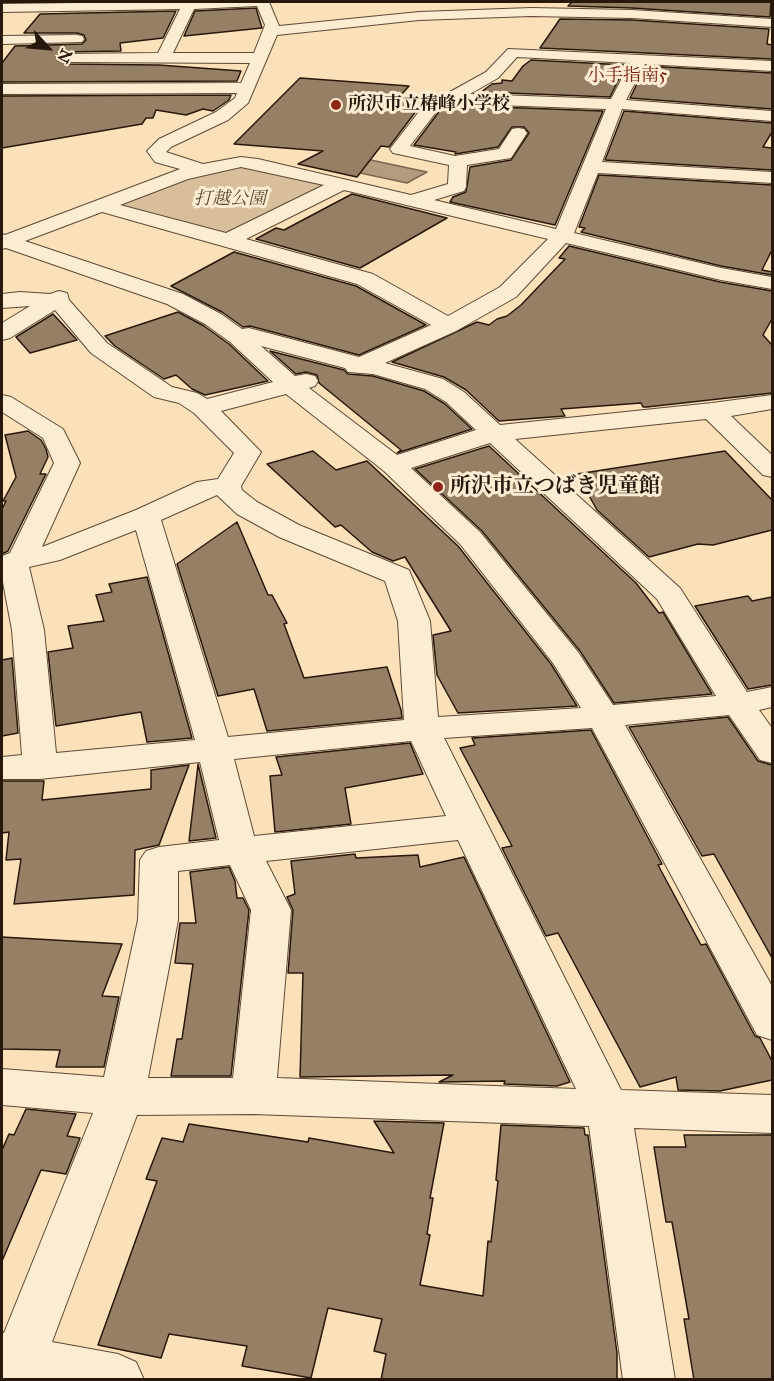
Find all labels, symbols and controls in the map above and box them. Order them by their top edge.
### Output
north arrow [18,18,78,78]
text: N [53,46,76,66]
district label: 小手指南5 [587,66,667,88]
place label: 所沢市立椿峰小学校 [348,94,510,116]
marker: 所沢市立椿峰小学校 [329,98,343,112]
park label: 打越公園 [194,189,266,211]
place label: 所沢市立つばき児童館 [450,474,660,500]
marker: 所沢市立つばき児童館 [431,480,445,494]

